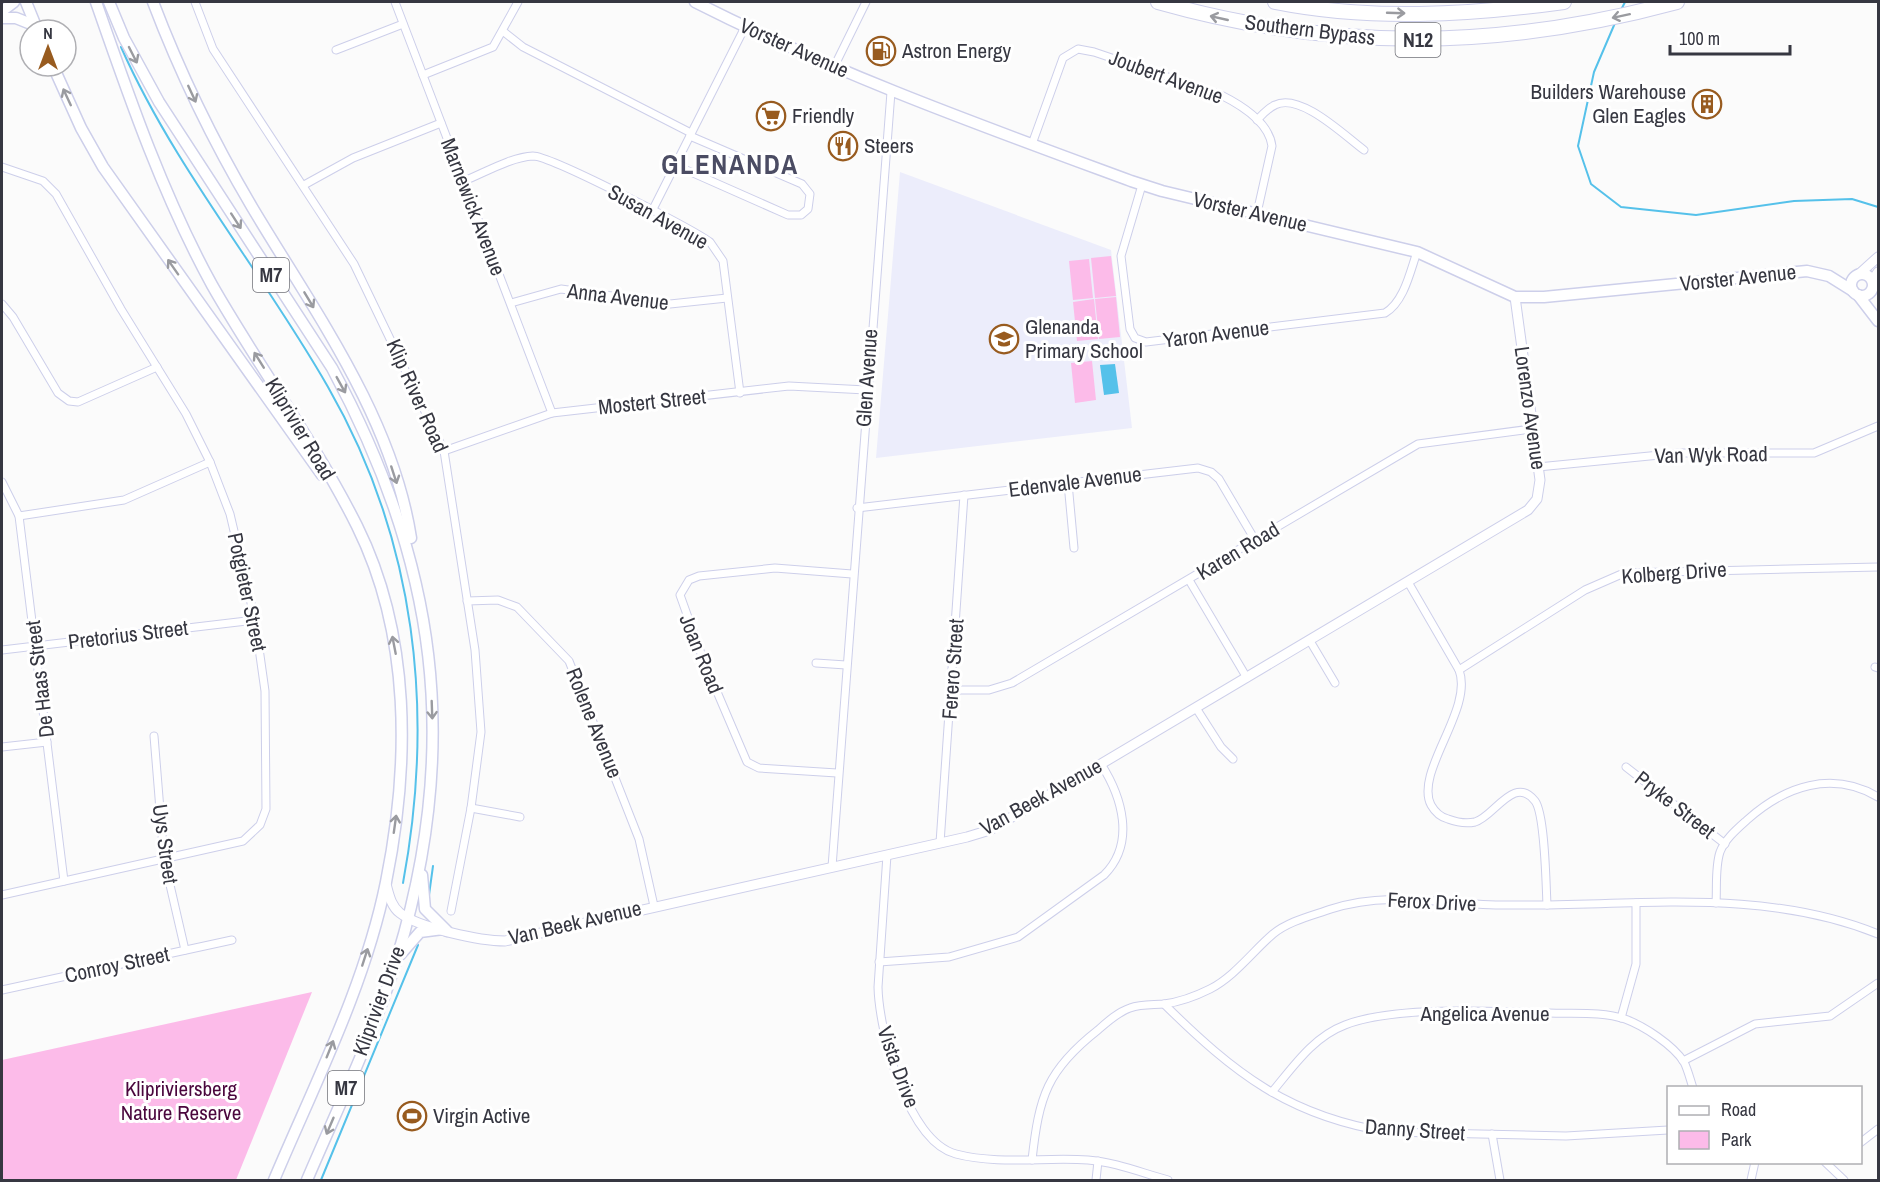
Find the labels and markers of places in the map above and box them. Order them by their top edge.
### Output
fuel station icon: Astron Energy [865,35,897,67]
place label: Astron Energy [901,36,1012,65]
place label: Builders Warehouse Glen Eagles [1531,77,1686,130]
building icon: Builders Warehouse Glen Eagles [1691,88,1723,120]
supermarket icon: Friendly [755,100,787,132]
place label: Friendly [792,101,855,130]
restaurant icon: Steers [827,130,859,162]
place label: Steers [864,131,914,160]
place label: Glenanda Primary School [1025,312,1143,365]
school or university icon: Glenanda Primary School [988,323,1020,355]
sports icon: Virgin Active [396,1100,428,1132]
place label: Virgin Active [433,1101,530,1130]

